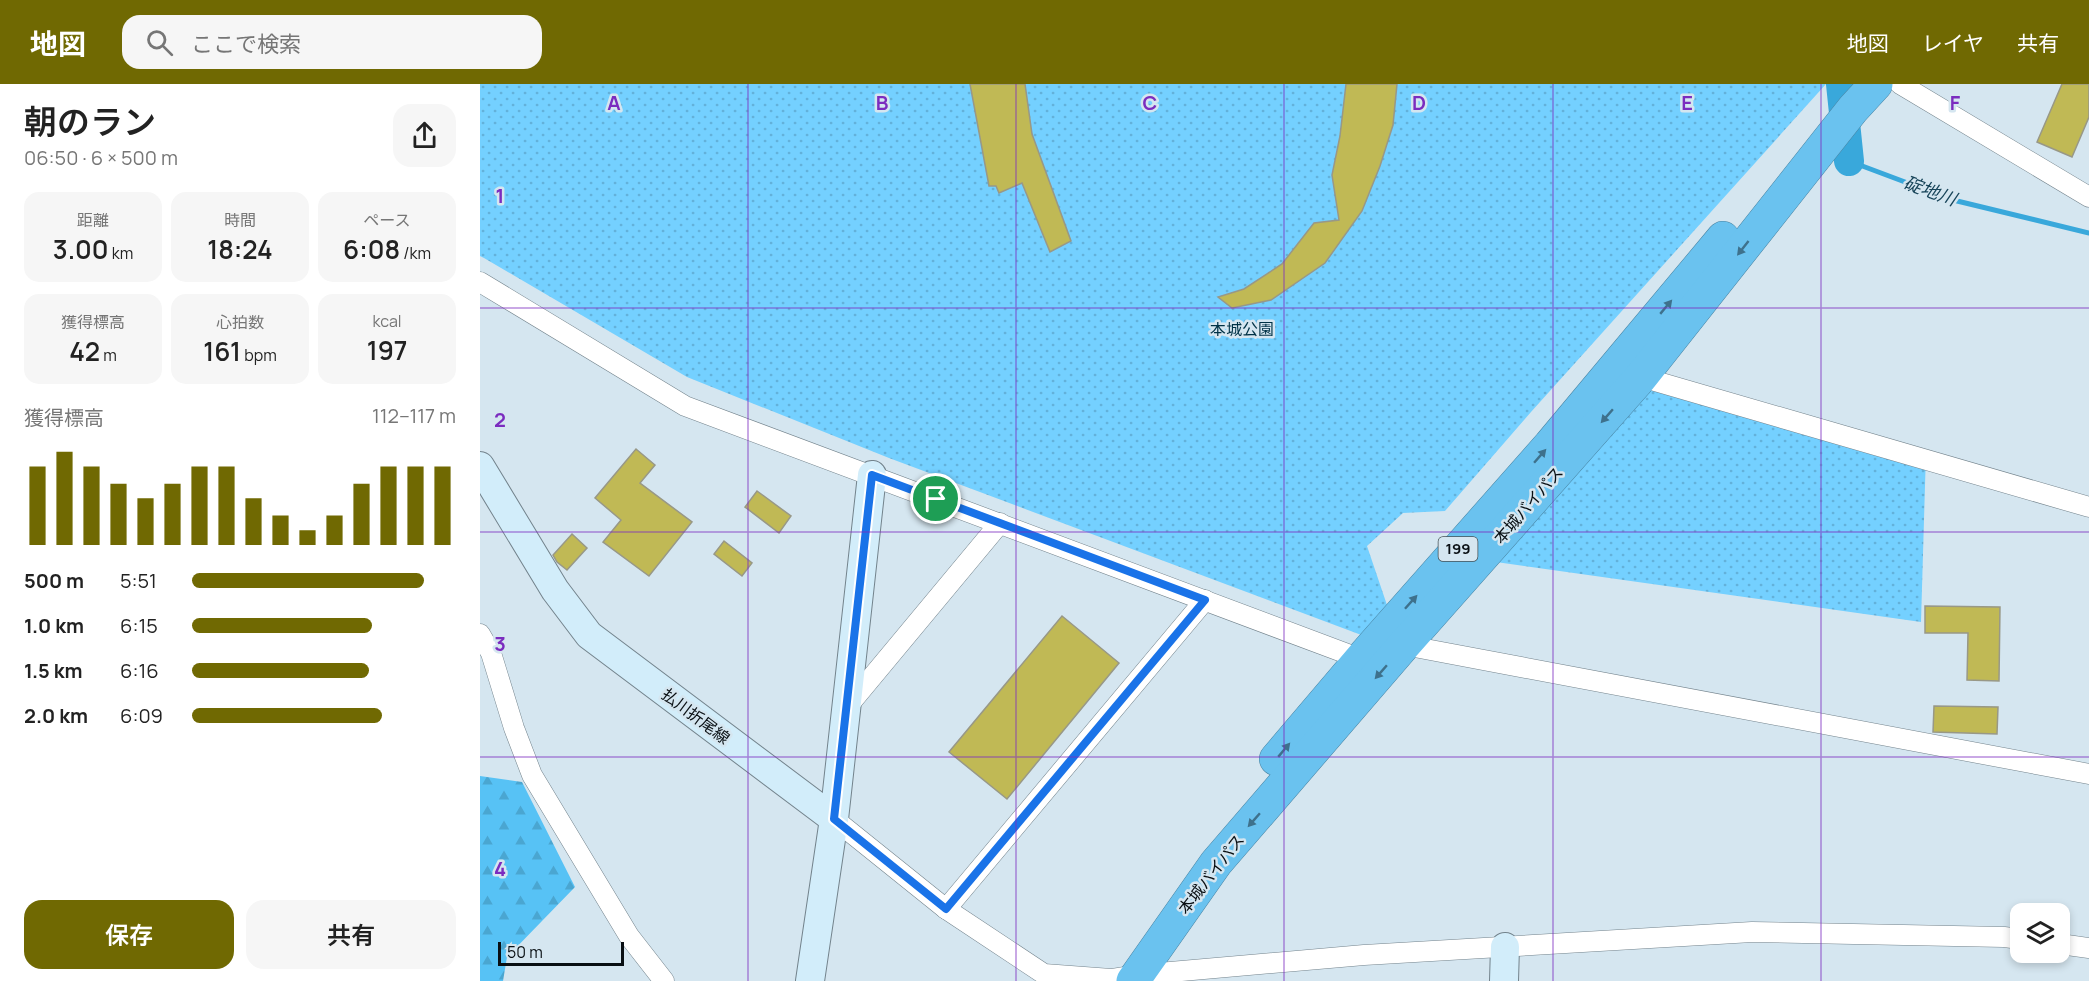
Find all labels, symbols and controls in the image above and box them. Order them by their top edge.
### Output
search box [122,15,542,69]
text: 地図 [30,24,86,62]
icon: search [143,26,176,59]
text: ここで検索 [191,29,301,59]
text: 地図 [1847,29,1889,57]
text: レイヤ [1922,29,1984,57]
text: 共有 [2017,29,2059,57]
text: A [607,89,621,116]
text: B [876,89,889,116]
text: C [1143,89,1157,116]
text: D [1412,89,1426,116]
text: E [1681,89,1693,116]
text: F [1950,89,1961,116]
text: 朝のラン [24,99,156,144]
button: share [393,104,456,167]
text: 06:50 · 6 × 500 m [24,144,178,171]
water label: 碇地川 [1901,170,1962,211]
text: 1 [496,182,504,209]
text: 距離 [77,209,109,231]
text: 時間 [224,209,256,231]
text: ペース [363,209,411,231]
text: 3.00 [53,231,109,267]
text: 18:24 [207,231,273,267]
text: 6:08 [343,231,400,267]
one-way arrow [1737,240,1750,256]
text: km [109,242,133,264]
text: /km [400,242,431,264]
one-way arrow [1659,299,1672,315]
text: kcal [372,310,402,332]
text: 獲得標高 [61,311,125,333]
text: 心拍数 [216,311,264,333]
park label: 本城公園 [1210,318,1274,340]
text: 197 [367,332,407,368]
text: 42 [69,333,100,369]
text: 161 [203,333,241,369]
text: m [100,344,117,366]
text: bpm [241,344,277,366]
text: 112–117 m [372,402,456,429]
text: 獲得標高 [24,404,104,431]
text: 2 [494,406,506,433]
one-way arrow [1600,408,1614,423]
one-way arrow [1533,449,1546,464]
street label: 本城バイパス [1488,462,1568,548]
pin [910,473,961,524]
icon: arrive [919,482,952,515]
road number: 199 [1438,537,1478,561]
text: 500 m [24,567,84,594]
text: 5:51 [120,567,157,594]
one-way arrow [1404,595,1418,610]
text: 1.0 km [24,612,84,639]
text: 6:15 [120,612,158,639]
text: 3 [494,630,506,657]
text: 1.5 km [24,657,83,684]
text: 6:16 [120,657,159,684]
one-way arrow [1375,664,1388,679]
street label: 払川折尾線 [657,683,735,749]
text: 2.0 km [24,702,88,729]
text: 6:09 [120,702,163,729]
one-way arrow [1277,743,1290,758]
one-way arrow [1248,812,1261,827]
street label: 本城バイパス [1173,830,1249,918]
text: 4 [494,855,506,882]
button: 保存 [24,900,234,969]
button: 共有 [246,900,456,969]
map controls [2010,903,2070,963]
button: layers [2010,903,2070,963]
scale bar [498,939,624,966]
text: 50 m [507,941,543,963]

